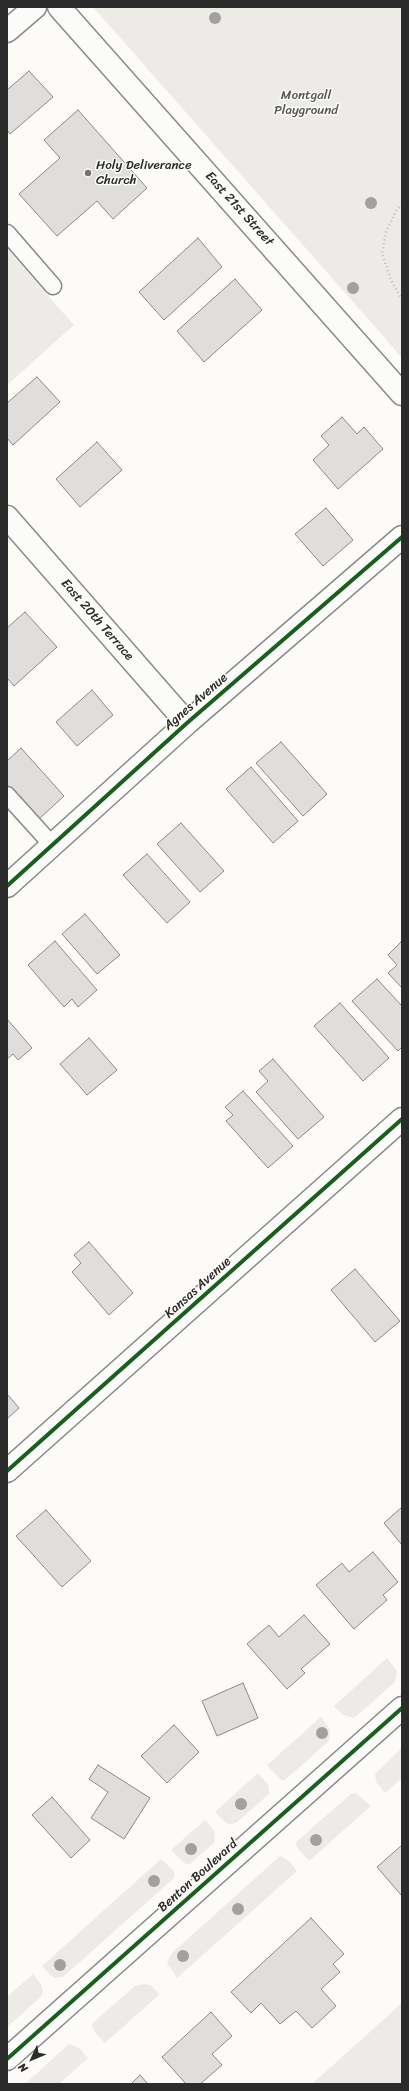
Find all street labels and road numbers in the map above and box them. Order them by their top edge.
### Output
street label: East 21st Street [202,169,276,249]
street label: East 20th Terrace [57,576,137,664]
street label: Agnes Avenue [161,670,231,734]
street label: Kansas Avenue [162,1254,234,1322]
street label: Benton Boulevard [155,1836,241,1916]

